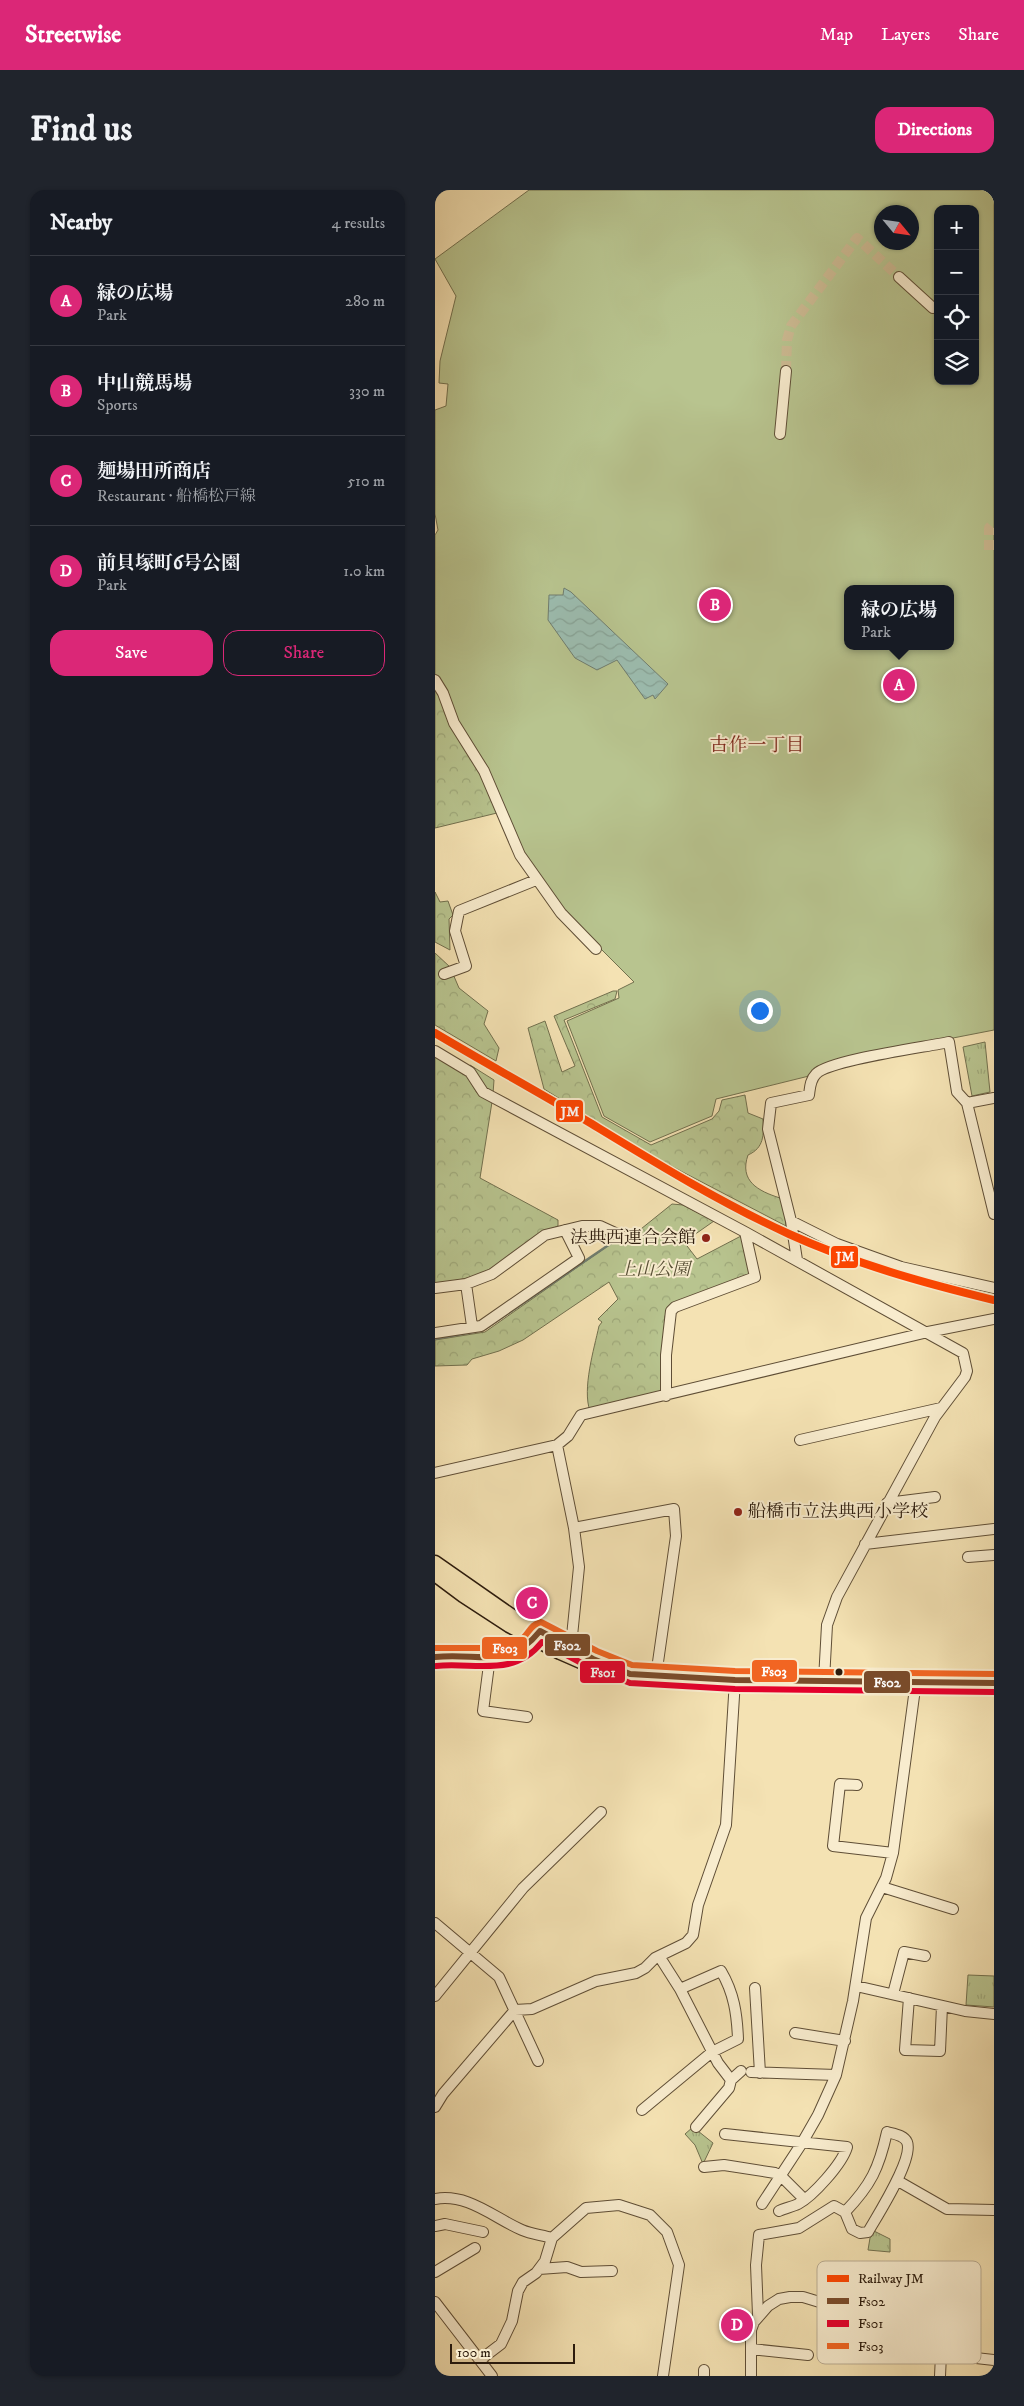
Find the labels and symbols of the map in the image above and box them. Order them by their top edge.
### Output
north arrow [874,205,919,250]
pin: B [699,586,731,624]
pin: A [883,666,915,704]
district label: 古作一丁目 [709,734,805,757]
your location [747,998,773,1024]
line badge: JM [555,1099,584,1123]
text: JM [559,1103,579,1121]
place label: 法典西連合会館 [570,1227,696,1249]
marker: 法典西連合会館 [700,1232,712,1244]
line badge: JM [830,1245,859,1269]
text: JM [834,1248,854,1266]
park label: 上山公園 [618,1259,693,1281]
place label: 船橋市立法典西小学校 [748,1501,928,1523]
marker: 船橋市立法典西小学校 [732,1506,744,1518]
pin: C [516,1584,548,1622]
line badge: Fs02 [544,1633,591,1657]
line badge: Fs03 [481,1636,528,1660]
text: Fs02 [553,1637,582,1655]
text: Fs03 [492,1640,518,1658]
line badge: Fs03 [751,1659,798,1683]
line badge: Fs01 [579,1660,626,1684]
text: Fs03 [761,1663,787,1681]
text: Fs01 [590,1664,616,1682]
unlabelled marker [834,1667,844,1677]
line badge: Fs02 [863,1670,911,1694]
text: Fs02 [873,1674,902,1692]
legend [817,2261,981,2364]
text: Railway JM [858,2270,924,2288]
text: Fs02 [858,2293,885,2311]
pin: D [721,2306,753,2344]
text: Fs01 [858,2315,883,2333]
text: Fs03 [858,2338,883,2356]
scale bar [450,2341,575,2364]

